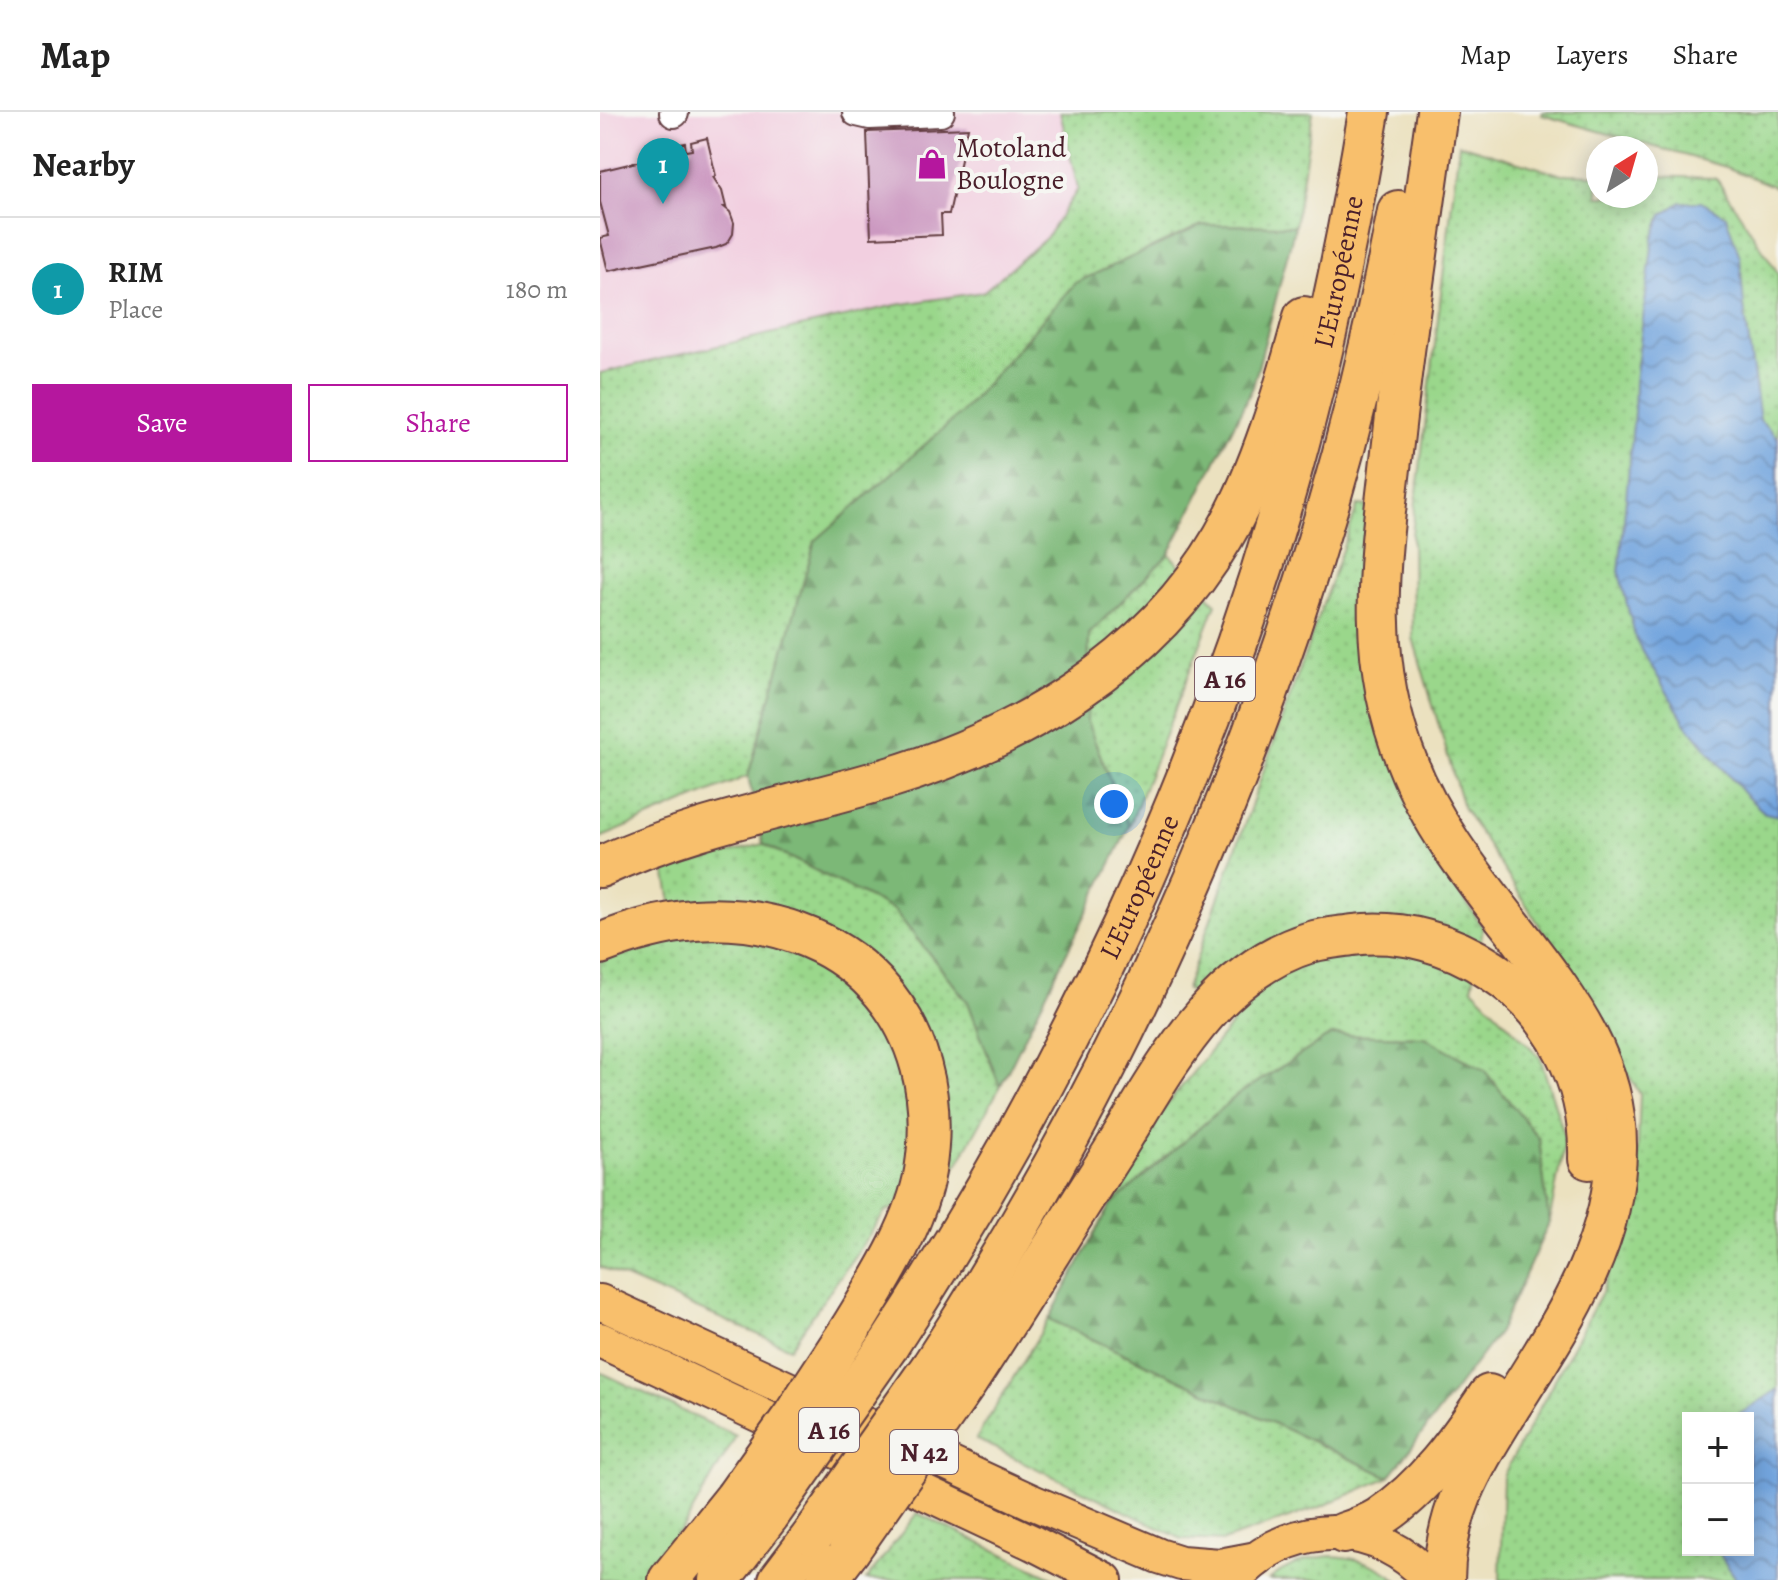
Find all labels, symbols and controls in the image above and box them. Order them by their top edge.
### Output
text: Map [40,29,110,81]
text: Map [1460,36,1511,74]
text: Layers [1555,36,1628,74]
text: Share [1672,36,1738,74]
place label: Motoland Boulogne [956,129,1068,199]
north arrow [1586,136,1658,208]
pin: 1 [637,138,689,204]
text: Nearby [32,141,135,188]
shop icon: Motoland Boulogne [915,147,949,181]
street label: L'Européenne [1304,192,1373,352]
text: RIM [108,252,163,292]
text: 1 [53,272,63,307]
text: 180 m [506,272,568,307]
text: Place [108,292,163,327]
button: Save [32,384,292,462]
button: Share [308,384,568,462]
road number: A 16 [1195,657,1255,701]
your location [1094,784,1134,824]
street label: L'Européenne [1090,809,1188,966]
road number: A 16 [799,1408,859,1452]
map controls [1682,1412,1754,1556]
button: + [1682,1412,1754,1484]
road number: N 42 [890,1430,958,1474]
button: − [1682,1484,1754,1556]

